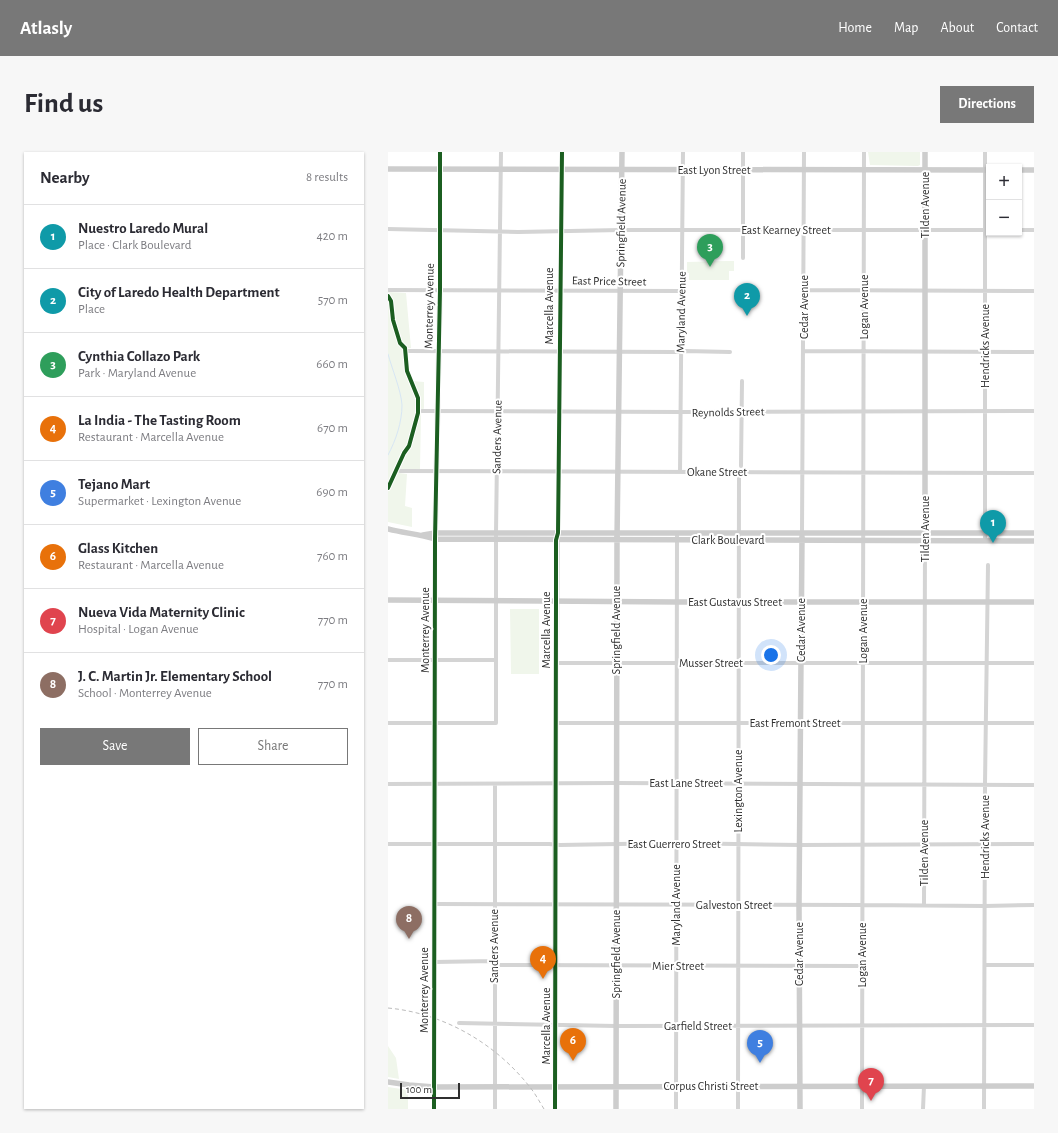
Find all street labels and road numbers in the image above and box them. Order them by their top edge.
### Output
street label: East Lyon Street [677,164,751,177]
street label: Tilden Avenue [919,172,931,238]
street label: Springfield Avenue [614,179,628,267]
street label: East Kearney Street [741,224,831,237]
street label: Monterrey Avenue [422,263,437,349]
street label: Marcella Avenue [543,267,555,345]
street label: Maryland Avenue [674,271,689,353]
street label: East Price Street [572,274,647,288]
street label: Cedar Avenue [798,275,810,339]
street label: Logan Avenue [858,275,870,339]
street label: Hendricks Avenue [979,304,991,388]
street label: Sanders Avenue [490,400,504,474]
street label: Reynolds Street [691,405,765,420]
street label: Okane Street [687,466,747,478]
street label: Tilden Avenue [919,496,931,562]
street label: Clark Boulevard [691,534,765,546]
street label: Springfield Avenue [610,586,622,674]
street label: Monterrey Avenue [419,587,432,673]
street label: Marcella Avenue [540,591,552,669]
street label: East Gustavus Street [688,596,782,608]
street label: Cedar Avenue [795,598,807,662]
street label: Logan Avenue [857,599,869,663]
street label: Musser Street [679,657,743,669]
street label: East Fremont Street [749,717,841,729]
street label: Lexington Avenue [732,749,744,833]
street label: East Lane Street [649,777,723,789]
street label: Hendricks Avenue [979,795,991,879]
street label: Tilden Avenue [918,820,930,886]
street label: East Guerrero Street [627,838,721,850]
street label: Maryland Avenue [670,864,683,946]
street label: Galveston Street [696,899,772,911]
street label: Sanders Avenue [488,909,500,983]
street label: Springfield Avenue [610,910,622,998]
street label: Cedar Avenue [793,922,805,986]
street label: Logan Avenue [856,923,868,987]
street label: Monterrey Avenue [418,947,431,1033]
street label: Mier Street [652,960,704,972]
street label: Marcella Avenue [540,987,552,1065]
street label: Garfield Street [664,1020,732,1032]
street label: Corpus Christi Street [664,1080,759,1092]

